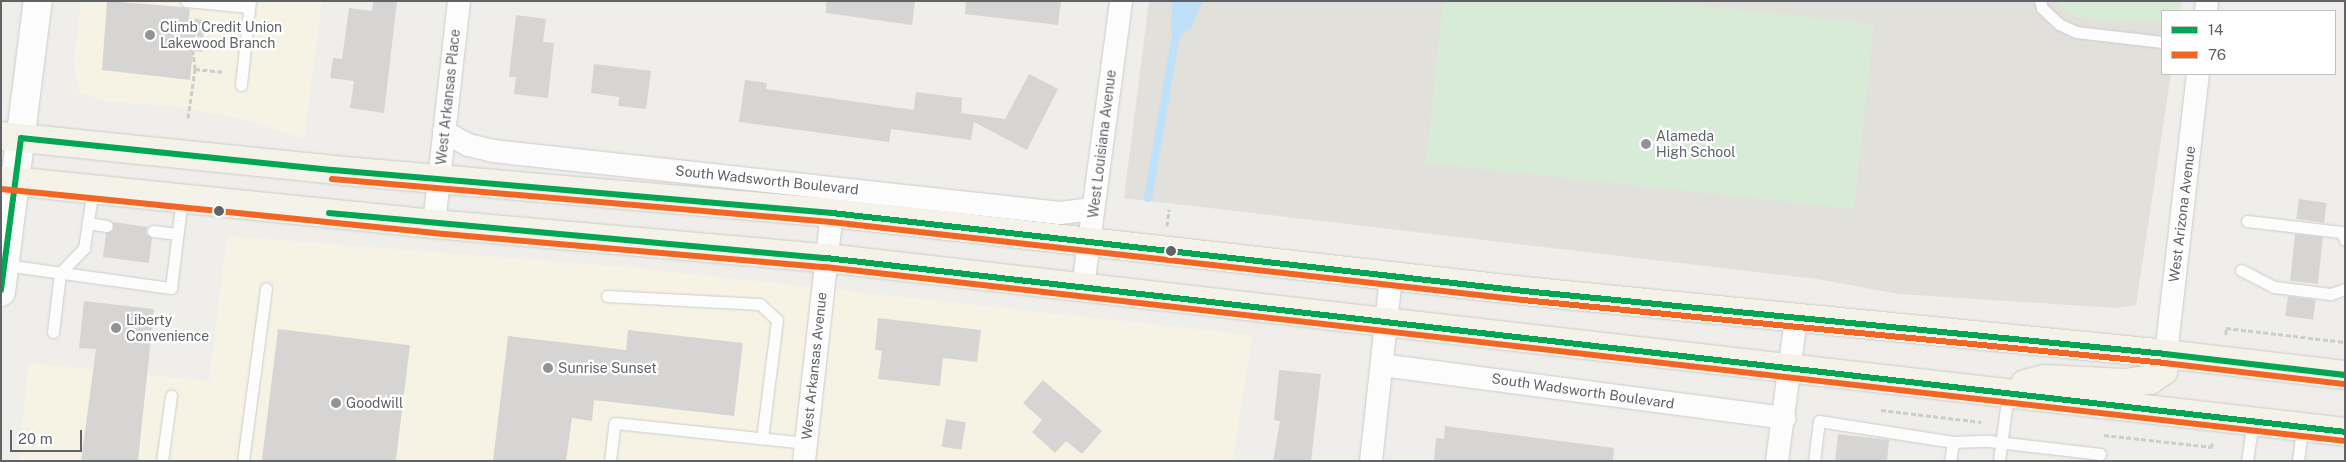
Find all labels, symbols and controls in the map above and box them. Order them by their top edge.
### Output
legend [2161,10,2336,75]
place label: Climb Credit Union Lakewood Branch [160,19,282,52]
text: 14 [2208,21,2224,38]
street label: West Arkansas Place [432,28,464,166]
marker: Climb Credit Union Lakewood Branch [144,29,156,41]
text: 76 [2208,46,2226,63]
street label: West Louisiana Avenue [1085,69,1119,219]
place label: Alameda High School [1656,128,1735,160]
marker: Alameda High School [1640,138,1652,150]
street label: West Arizona Avenue [2165,145,2199,283]
street label: South Wadsworth Boulevard [674,162,860,198]
unlabelled marker [214,206,224,216]
unlabelled marker [1166,246,1176,256]
street label: West Arkansas Avenue [798,291,830,441]
place label: Liberty Convenience [126,312,209,344]
marker: Liberty Convenience [110,322,122,334]
place label: Sunrise Sunset [558,360,657,376]
marker: Sunrise Sunset [542,362,554,374]
street label: South Wadsworth Boulevard [1490,370,1676,412]
place label: Goodwill [346,395,403,411]
marker: Goodwill [330,397,342,409]
scale bar [12,420,85,452]
text: 20 m [18,430,53,447]

